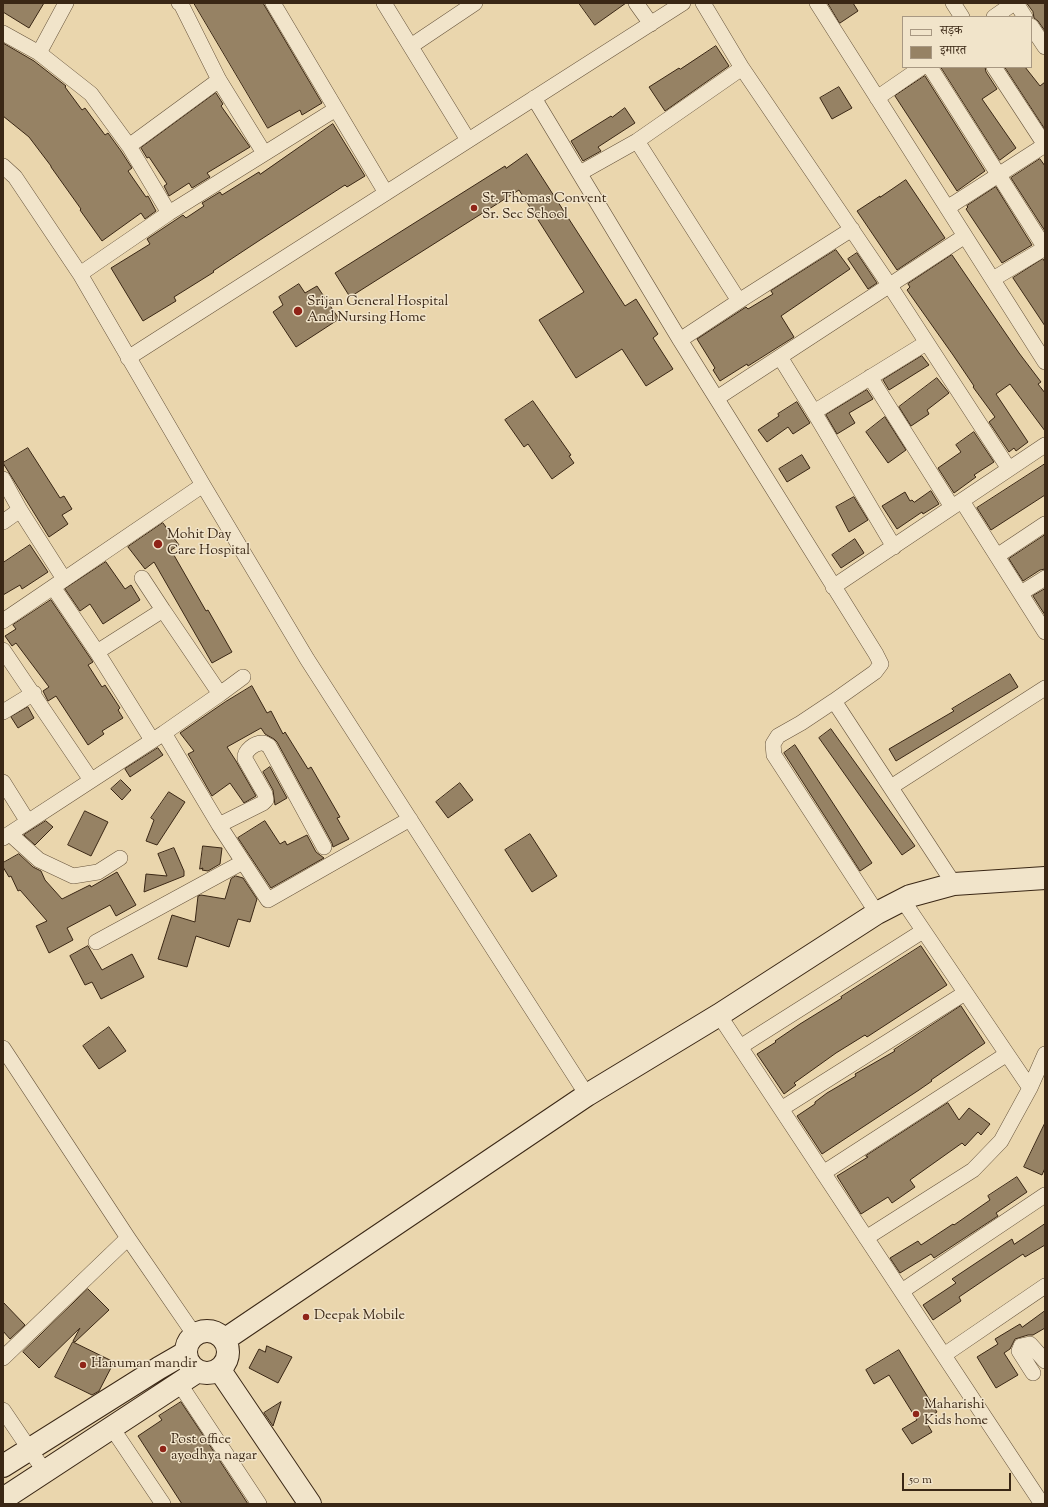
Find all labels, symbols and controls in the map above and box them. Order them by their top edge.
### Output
legend [902,16,1032,68]
text: सड़क [940,22,963,40]
text: इमारत [940,42,966,60]
place label: St. Thomas Convent Sr. Sec School [482,192,607,224]
marker: St. Thomas Convent Sr. Sec School [469,203,479,213]
place label: Srijan General Hospital And Nursing Home [307,295,448,328]
marker: Srijan General Hospital And Nursing Home [292,305,304,317]
place label: Mohit Day Care Hospital [167,528,250,560]
marker: Mohit Day Care Hospital [152,538,164,550]
place label: Deepak Mobile [314,1309,405,1325]
marker: Deepak Mobile [301,1312,311,1322]
place label: Hanuman mandir [91,1357,197,1373]
marker: Hanuman mandir [78,1360,88,1370]
place label: Maharishi Kids home [924,1398,988,1430]
marker: Maharishi Kids home [911,1409,921,1419]
place label: Post office ayodhya nagar [171,1433,257,1466]
marker: Post office ayodhya nagar [158,1444,168,1454]
scale bar [904,1465,1013,1491]
text: 50 m [909,1471,932,1489]

